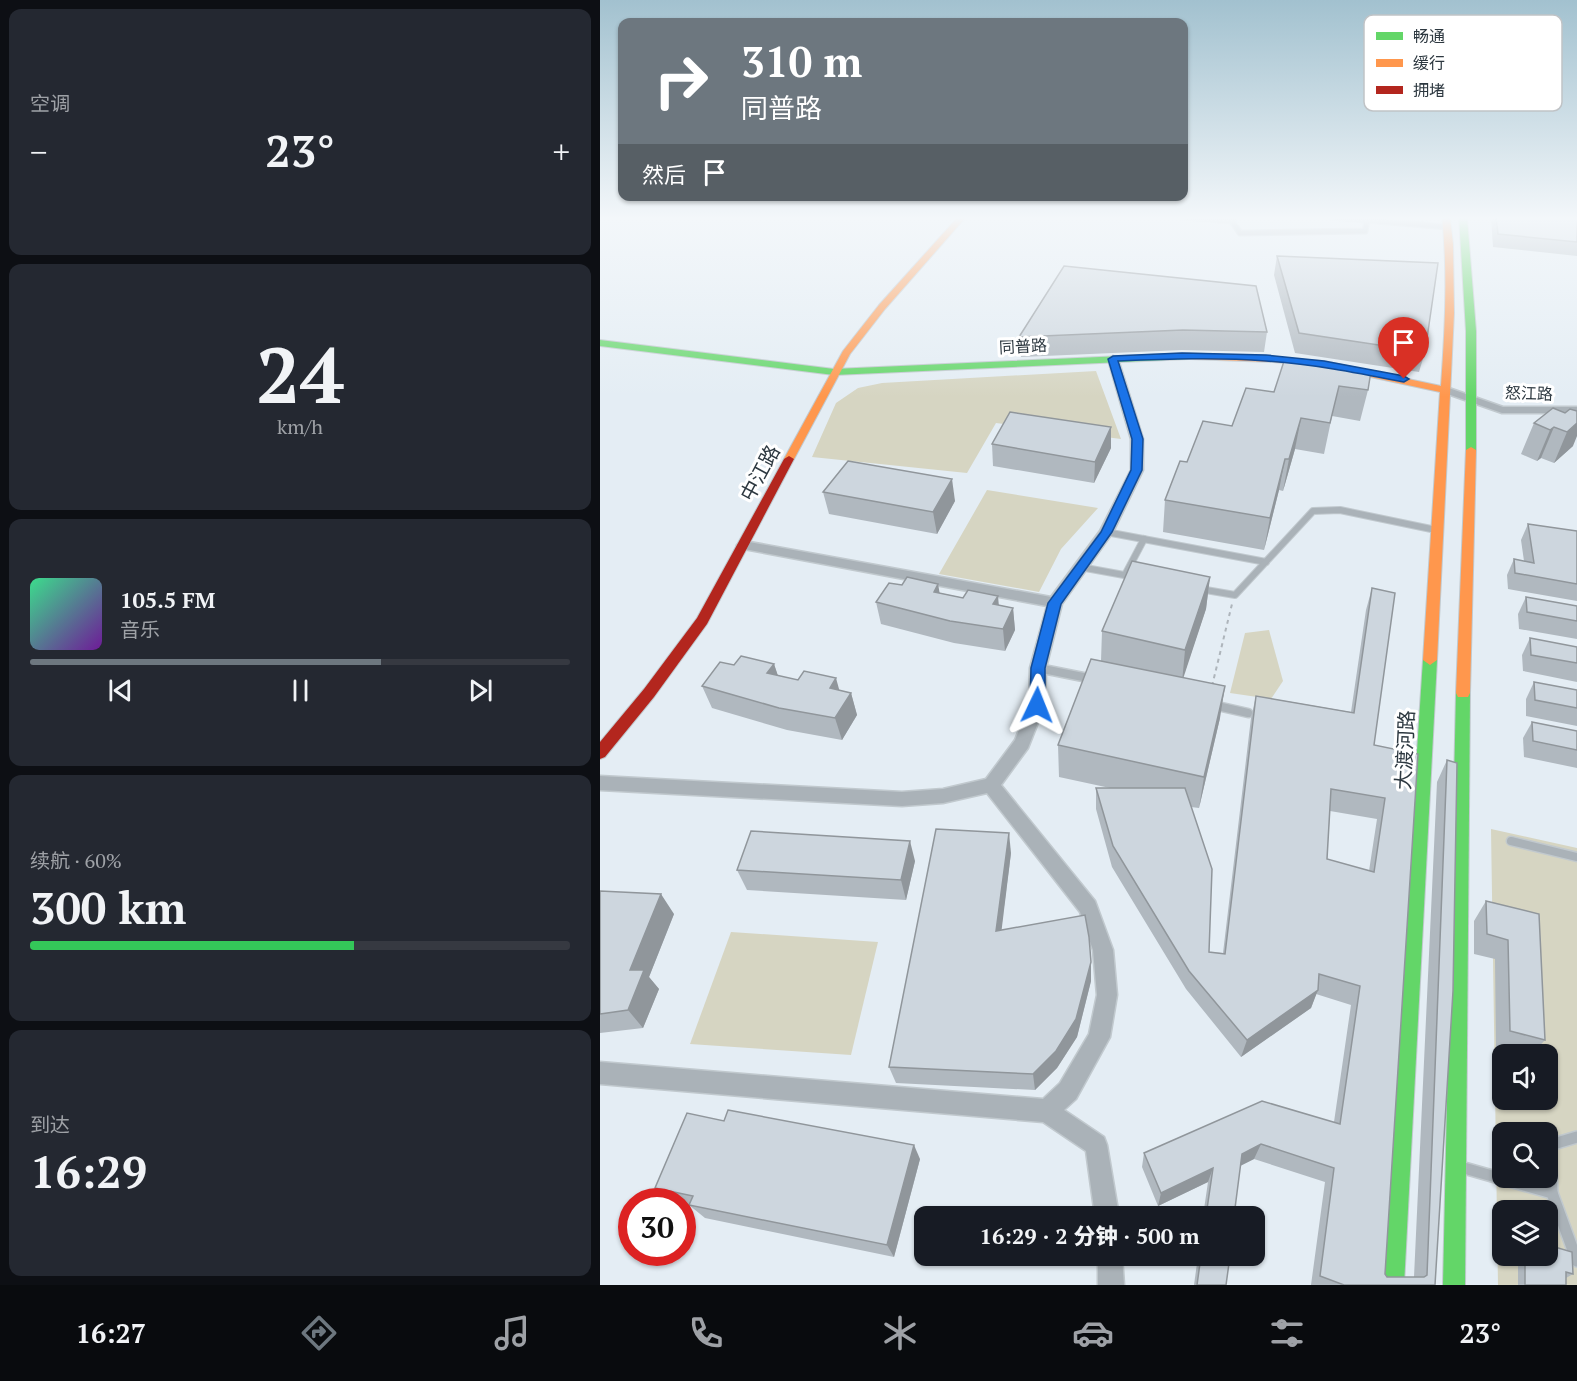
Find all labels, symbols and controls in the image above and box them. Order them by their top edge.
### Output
legend [1364,15,1562,111]
text: 畅通 [1413,25,1445,47]
text: 310 m [741,33,862,89]
icon: right [642,42,720,120]
text: 缓行 [1413,52,1445,74]
text: 拥堵 [1413,79,1445,101]
text: 空调 [30,90,70,117]
text: 同普路 [741,90,822,126]
text: 23° [265,120,335,180]
text: − [30,130,48,173]
text: + [552,130,570,173]
icon: arrive [698,156,731,189]
text: 然后 [642,160,686,189]
pin [1378,317,1429,379]
text: 24 [256,322,344,425]
icon: arrive [1387,326,1420,359]
street label: 同普路 [998,334,1048,358]
street label: 怒江路 [1505,381,1553,405]
text: km/h [277,413,323,440]
street label: 中江路 [734,440,786,506]
text: 105.5 FM [120,585,215,614]
text: 音乐 [120,616,160,643]
position arrow [1005,673,1069,737]
icon: previous [104,674,137,707]
icon: pause [284,674,317,707]
icon: next [464,674,497,707]
street label: 大渡河路 [1389,709,1420,791]
text: 续航 · 60% [30,847,122,874]
text: 300 km [30,877,186,937]
map controls [1492,1044,1558,1266]
button: sound [1492,1044,1558,1110]
text: 到达 [30,1111,70,1138]
button: search [1492,1122,1558,1188]
text: 16:29 [30,1141,147,1201]
speed limit sign: 30 [618,1188,696,1266]
button: layers [1492,1200,1558,1266]
text: 16:29 · 2 分钟 · 500 m [980,1221,1199,1250]
icon: directions [298,1312,340,1354]
icon: music [491,1312,533,1354]
icon: phone [685,1312,727,1354]
icon: climate [879,1312,921,1354]
icon: car [1072,1312,1114,1354]
icon: filters [1266,1312,1308,1354]
text: 16:27 [76,1315,146,1351]
text: 23° [1459,1315,1501,1351]

